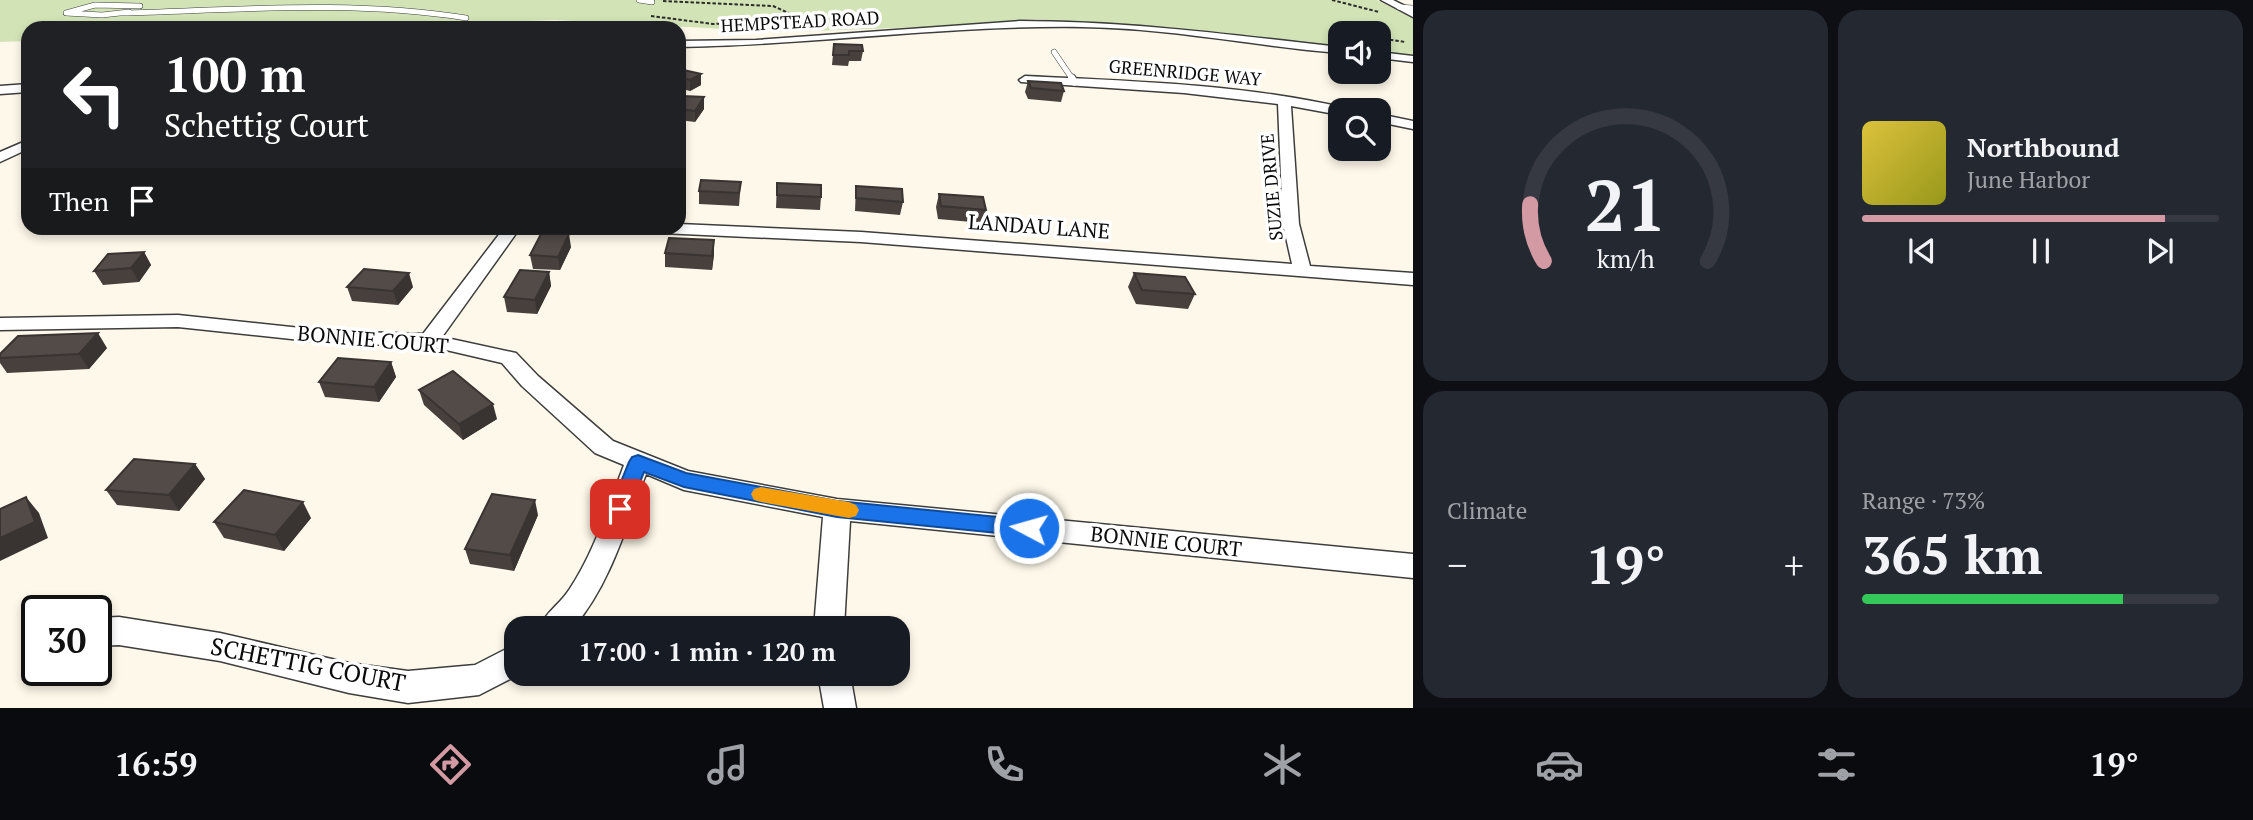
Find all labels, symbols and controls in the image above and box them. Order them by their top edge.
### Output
street label: HEMPSTEAD ROAD [720,5,880,37]
map controls [1328,21,1391,161]
button: sound [1328,21,1391,84]
text: 100 m [164,41,306,106]
icon: left [49,49,140,140]
street label: GREENRIDGE WAY [1108,53,1263,91]
button: search [1328,98,1391,161]
text: Schettig Court [164,104,369,146]
text: Northbound [1967,130,2120,164]
street label: SUZIE DRIVE [1254,133,1288,242]
text: 21 [1584,156,1667,253]
text: June Harbor [1967,164,2090,195]
icon: arrive [123,182,161,220]
text: Then [49,184,109,218]
street label: LANDAU LANE [967,207,1111,245]
icon: previous [1903,232,1941,270]
icon: pause [2022,232,2060,270]
icon: next [2141,232,2179,270]
text: km/h [1597,242,1655,275]
street label: BONNIE COURT [296,318,450,360]
pin [590,479,650,539]
text: Range · 73% [1862,485,1985,516]
icon: arrive [601,490,639,528]
position arrow [992,491,1066,565]
text: Climate [1447,495,1527,526]
street label: BONNIE COURT [1089,519,1243,563]
text: 365 km [1862,520,2043,589]
text: 19° [1585,530,1666,599]
text: − [1447,540,1467,590]
text: + [1784,540,1804,590]
speed limit sign: 30 [21,595,112,686]
street label: SCHETTIG COURT [208,629,409,699]
text: 17:00 · 1 min · 120 m [578,634,836,668]
icon: directions [426,740,475,789]
icon: music [703,740,752,789]
icon: phone [980,740,1029,789]
icon: climate [1258,740,1307,789]
icon: car [1535,740,1584,789]
icon: filters [1812,740,1861,789]
text: 16:59 [114,743,197,785]
text: 19° [2089,743,2139,785]

